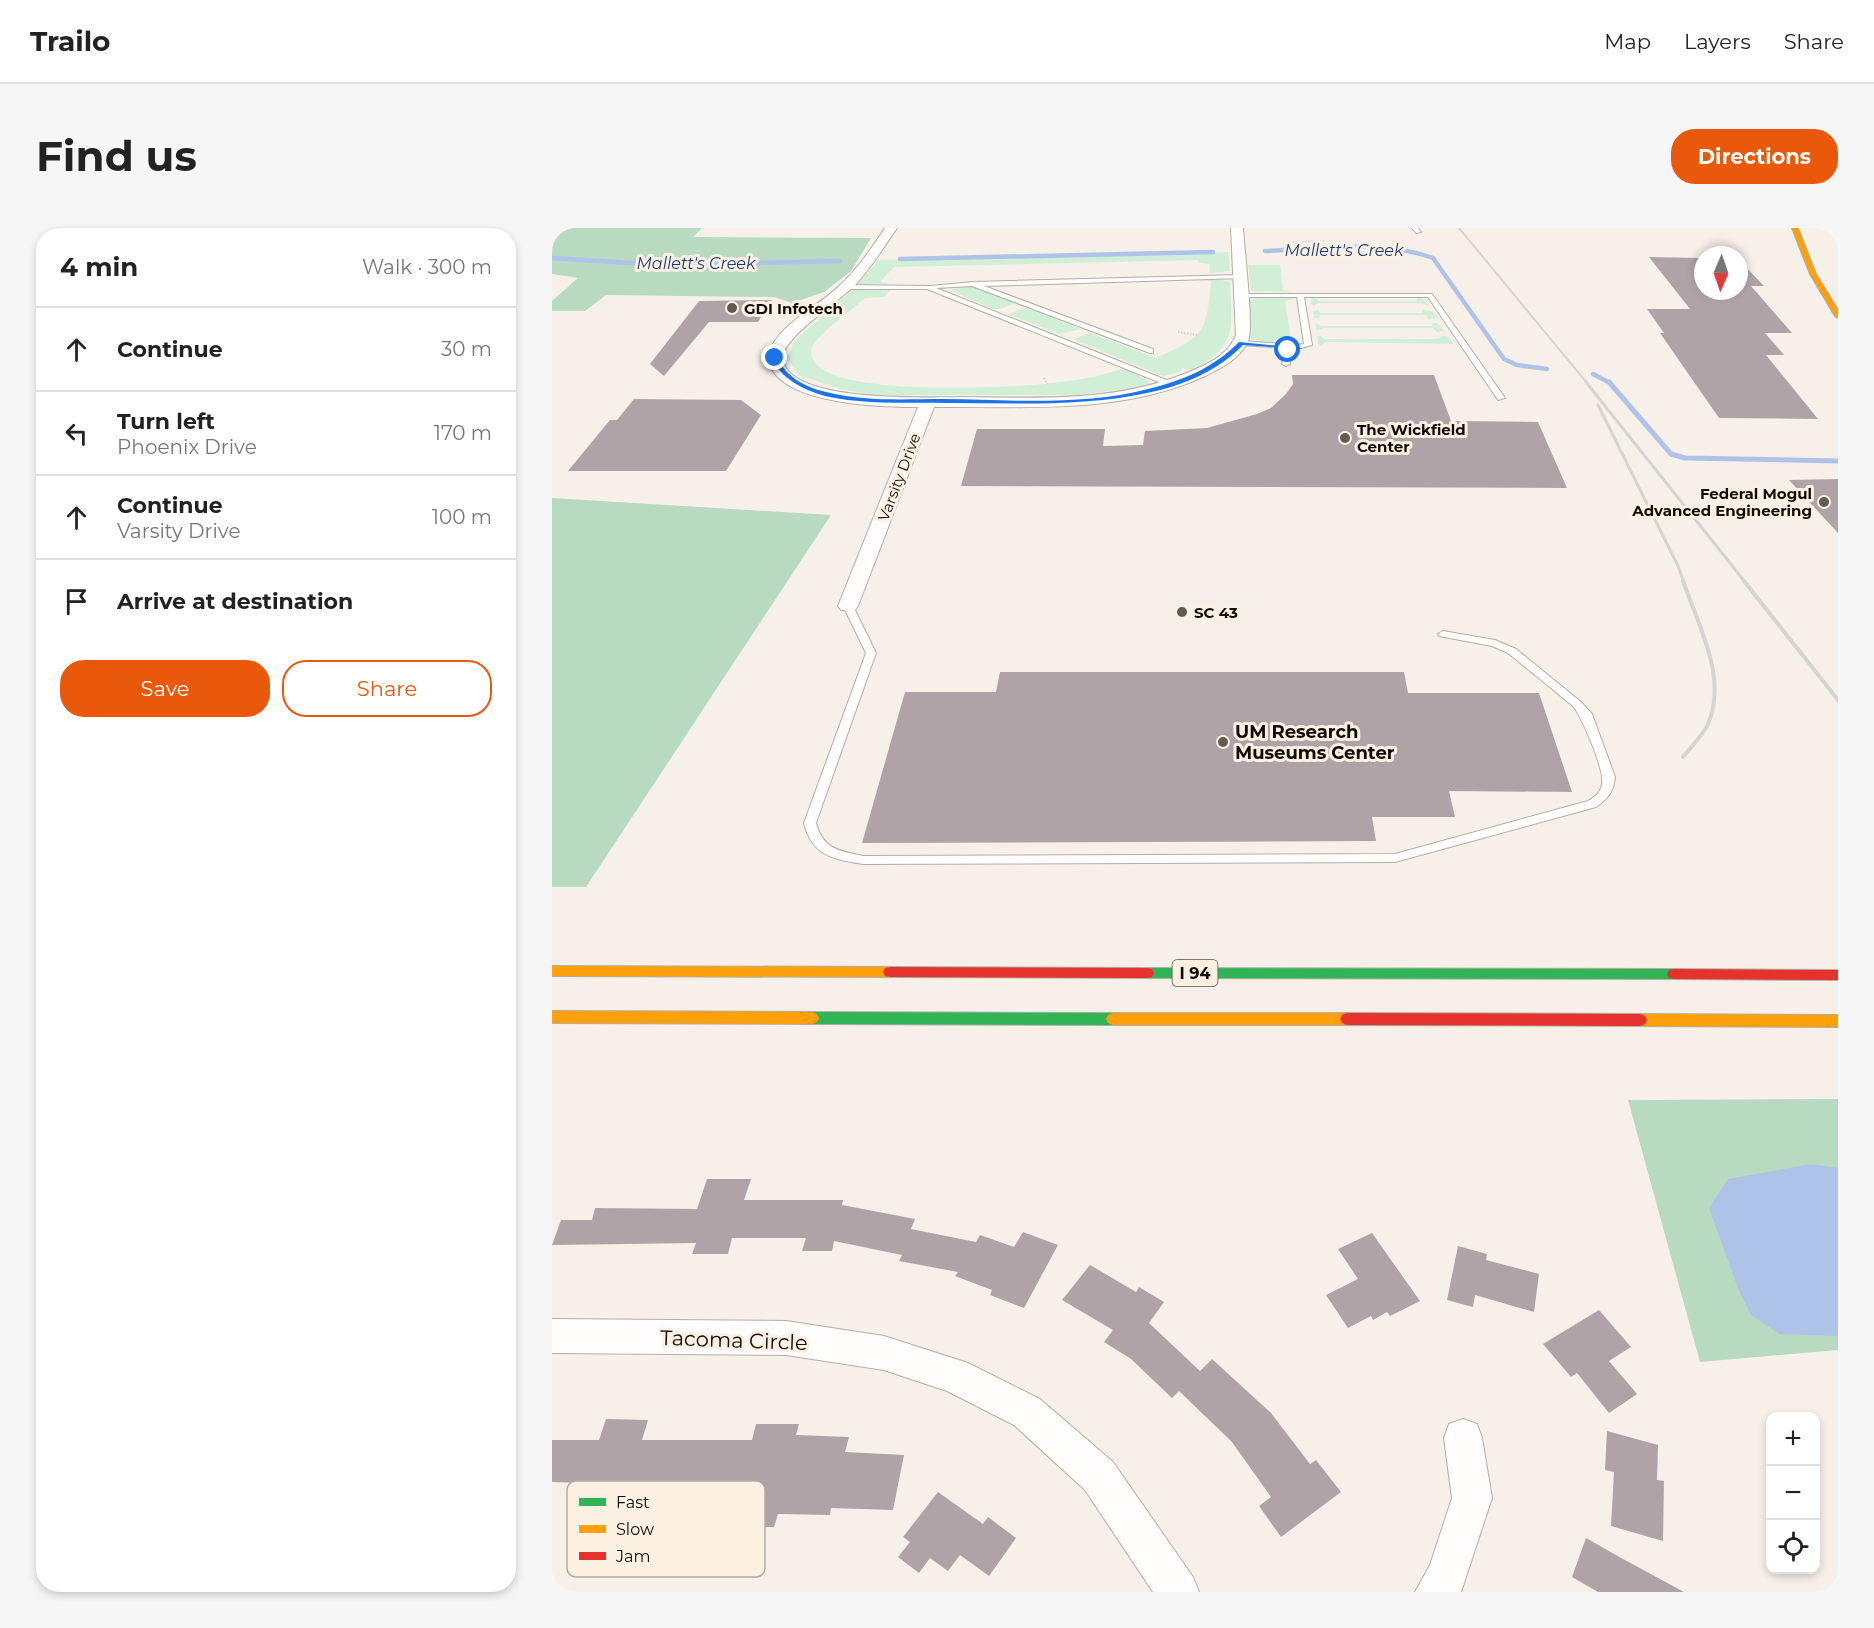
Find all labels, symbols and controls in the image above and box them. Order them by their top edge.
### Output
text: Trailo [30,24,110,58]
text: Map [1604,29,1651,54]
text: Layers [1684,29,1751,54]
text: Share [1784,29,1844,54]
button: Directions [1671,129,1838,184]
text: Find us [36,130,197,182]
water label: Mallett's Creek [1285,241,1405,260]
north arrow [1694,246,1748,300]
text: 4 min [60,251,138,283]
water label: Mallett's Creek [637,254,757,273]
text: Walk · 300 m [362,255,492,279]
place label: GDI Infotech [744,299,843,318]
marker: GDI Infotech [725,301,739,315]
icon: ahead [60,333,93,366]
text: Continue [117,336,223,363]
route start [1274,336,1300,362]
text: 30 m [441,337,492,361]
route end [761,344,787,370]
text: Turn left [117,408,215,435]
icon: left [60,417,93,450]
place label: The Wickfield Center [1357,420,1466,456]
text: 170 m [434,421,492,445]
street label: Varsity Drive [874,430,924,524]
marker: The Wickfield Center [1338,431,1352,445]
text: Phoenix Drive [117,435,257,459]
place label: Federal Mogul Advanced Engineering [1631,484,1812,520]
text: Continue [117,492,223,519]
marker: Federal Mogul Advanced Engineering [1817,495,1831,509]
icon: ahead [60,501,93,534]
text: 100 m [432,505,492,529]
text: Varsity Drive [117,519,240,543]
icon: arrive [60,585,93,618]
text: Arrive at destination [117,588,353,615]
place label: SC 43 [1194,603,1238,622]
marker: SC 43 [1175,605,1189,619]
button: Save [60,660,270,717]
button: Share [282,660,492,717]
place label: UM Research Museums Center [1235,721,1395,764]
marker: UM Research Museums Center [1216,735,1230,749]
road number: I 94 [1172,960,1218,986]
street label: Tacoma Circle [660,1325,808,1355]
map controls [1766,1412,1820,1574]
button: + [1766,1412,1820,1466]
button: − [1766,1466,1820,1520]
legend [567,1481,765,1577]
text: Fast [616,1493,650,1512]
text: Slow [616,1520,654,1539]
button: locate [1766,1520,1820,1574]
text: Jam [615,1547,650,1566]

